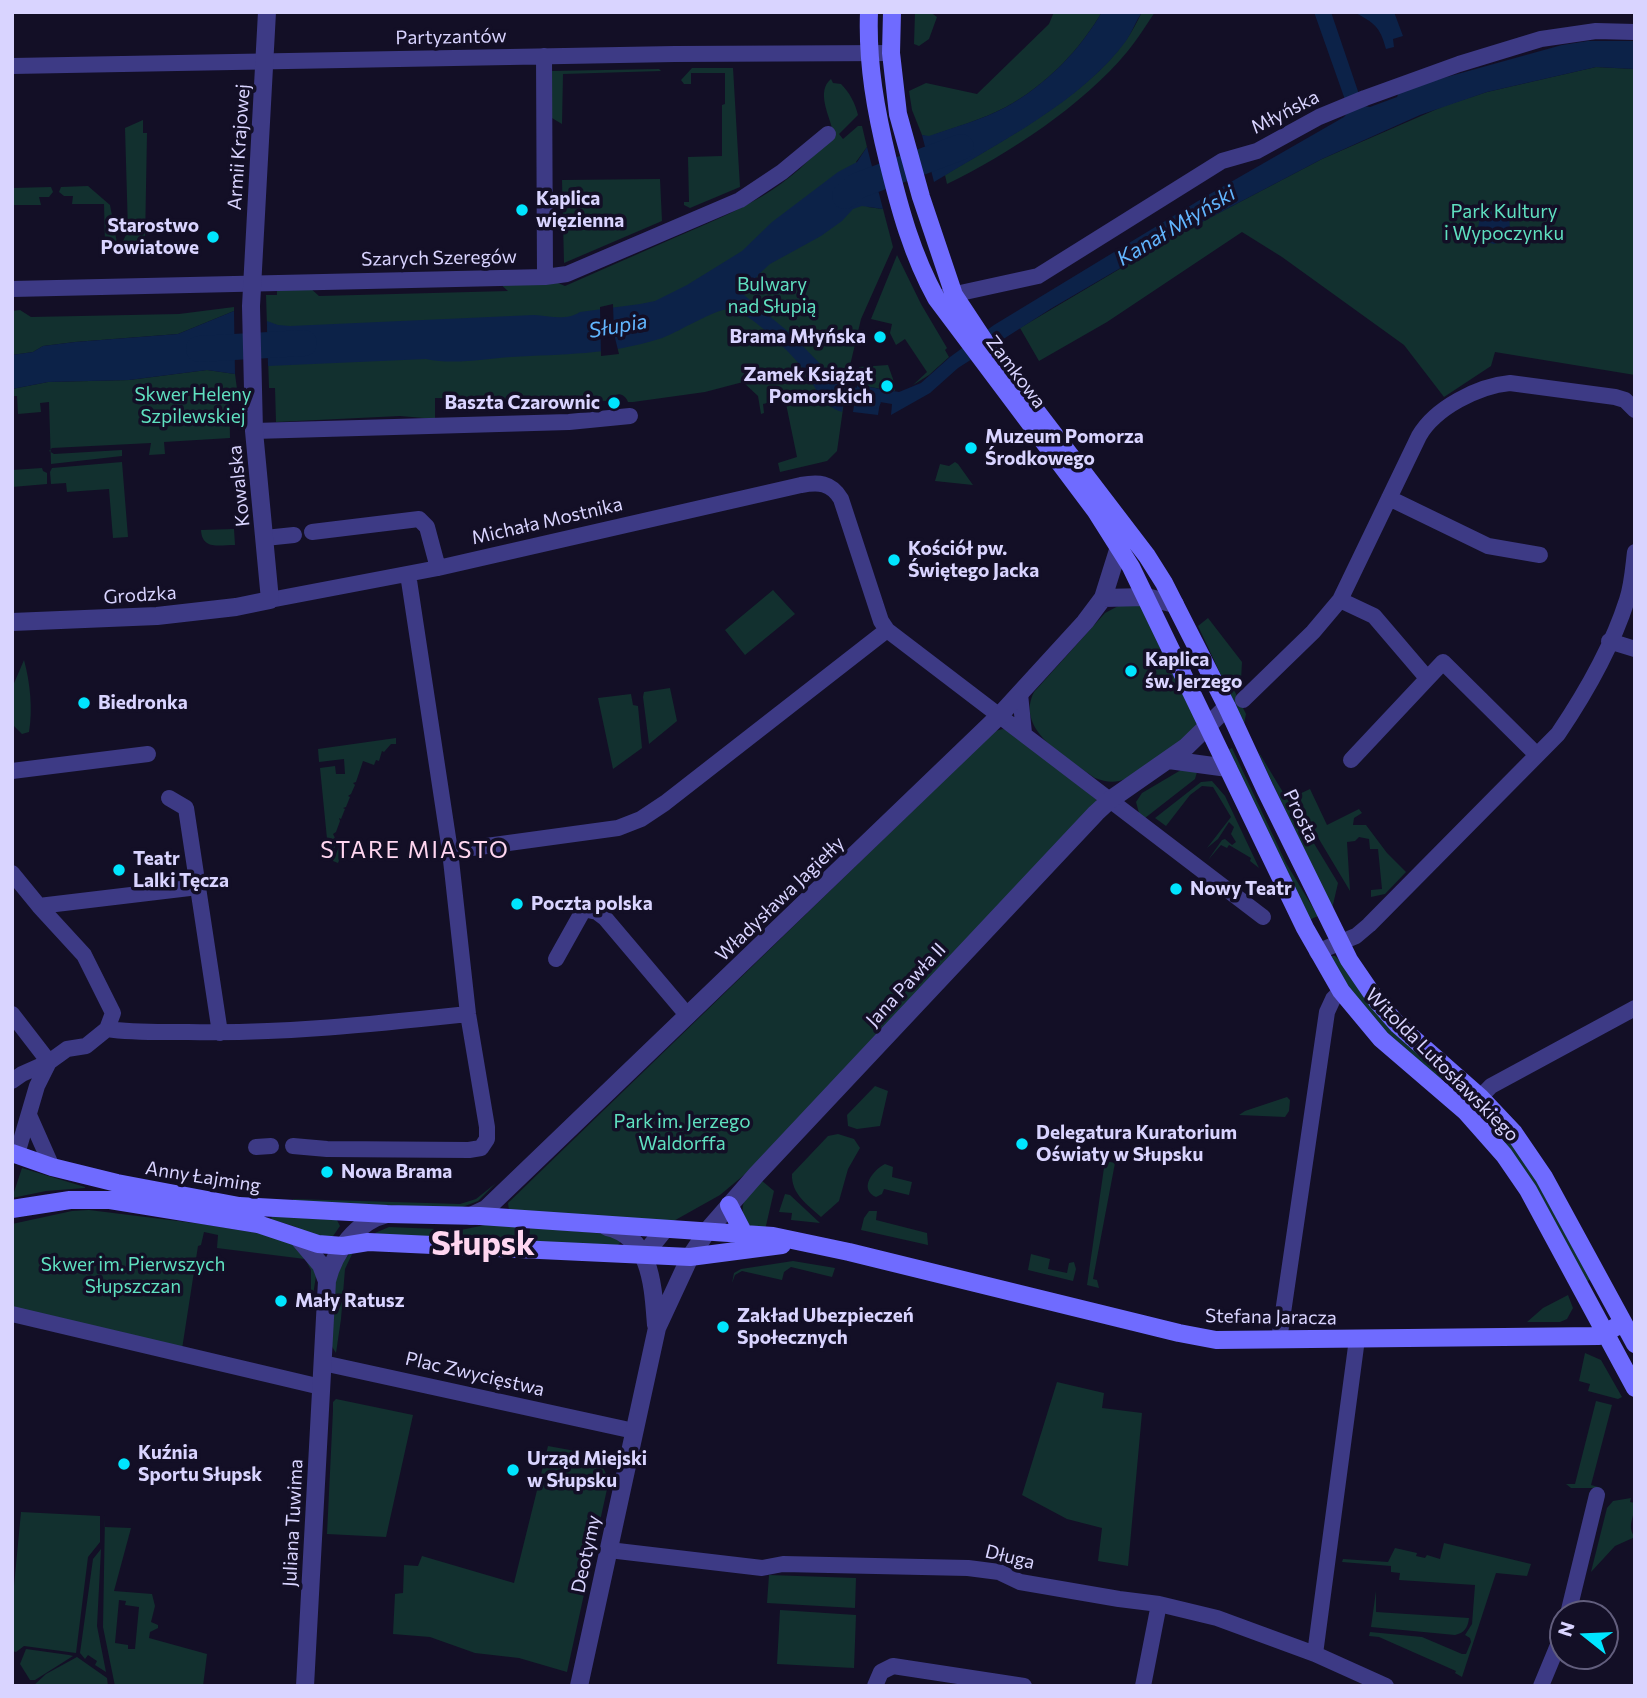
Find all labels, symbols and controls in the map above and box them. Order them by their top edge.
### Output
street label: Partyzantów [395,25,507,49]
street label: Armii Krajowej [223,83,255,211]
street label: Młyńska [1247,85,1323,139]
water label: Kanał Młyński [1112,181,1240,271]
place label: Kaplica więzienna [536,188,624,232]
park label: Park Kultury i Wypoczynku [1444,201,1564,245]
marker: Kaplica więzienna [514,202,530,218]
place label: Starostwo Powiatowe [101,215,199,259]
marker: Starostwo Powiatowe [205,229,221,245]
street label: Szarych Szeregów [361,245,517,271]
park label: Bulwary nad Słupią [728,274,816,318]
water label: Słupia [587,308,649,344]
place label: Brama Młyńska [730,326,866,348]
marker: Brama Młyńska [872,329,888,345]
street label: Zamkowa [981,331,1051,413]
place label: Zamek Książąt Pomorskich [744,364,873,408]
marker: Zamek Książąt Pomorskich [879,378,895,394]
park label: Skwer Heleny Szpilewskiej [134,384,252,428]
place label: Baszta Czarownic [445,392,600,414]
marker: Baszta Czarownic [606,395,622,411]
place label: Muzeum Pomorza Środkowego [985,426,1144,470]
marker: Muzeum Pomorza Środkowego [963,440,979,456]
street label: Kowalska [223,444,255,528]
street label: Michała Mostnika [469,493,625,549]
place label: Kościół pw. Świętego Jacka [908,538,1039,582]
marker: Kościół pw. Świętego Jacka [886,552,902,568]
street label: Grodzka [103,581,177,609]
place label: Kaplica św. Jerzego [1145,649,1242,693]
marker: Kaplica św. Jerzego [1123,663,1139,679]
place label: Biedronka [98,692,188,714]
marker: Biedronka [76,695,92,711]
street label: Prosta [1278,786,1324,846]
street label: Władysława Jagiełły [711,832,849,966]
district label: STARE MIASTO [322,836,508,864]
place label: Teatr Lalki Tęcza [133,848,229,892]
marker: Teatr Lalki Tęcza [111,862,127,878]
place label: Nowy Teatr [1190,878,1292,900]
marker: Nowy Teatr [1168,881,1184,897]
place label: Poczta polska [531,893,653,915]
marker: Poczta polska [509,896,525,912]
street label: Jana Pawła II [861,938,951,1032]
street label: Witolda Lutosławskiego [1361,984,1523,1146]
park label: Park im. Jerzego Waldorffa [613,1111,751,1155]
place label: Delegatura Kuratorium Oświaty w Słupsku [1036,1122,1237,1166]
marker: Delegatura Kuratorium Oświaty w Słupsku [1014,1136,1030,1152]
street label: Anny Łajming [144,1157,262,1197]
place label: Nowa Brama [341,1161,452,1183]
marker: Nowa Brama [319,1164,335,1180]
district label: Słupsk [431,1224,535,1264]
park label: Skwer im. Pierwszych Słupszczan [41,1254,225,1298]
place label: Mały Ratusz [295,1290,404,1312]
marker: Mały Ratusz [273,1293,289,1309]
street label: Stefana Jaracza [1205,1304,1337,1330]
place label: Zakład Ubezpieczeń Społecznych [737,1305,914,1349]
marker: Zakład Ubezpieczeń Społecznych [715,1319,731,1335]
street label: Plac Zwycięstwa [403,1347,547,1401]
place label: Kuźnia Sportu Słupsk [138,1442,262,1486]
place label: Urząd Miejski w Słupsku [527,1448,647,1492]
marker: Kuźnia Sportu Słupsk [116,1456,132,1472]
street label: Juliana Tuwima [278,1458,308,1588]
marker: Urząd Miejski w Słupsku [505,1462,521,1478]
street label: Deotymy [567,1513,605,1595]
street label: Długa [983,1540,1037,1574]
north arrow [1549,1600,1619,1670]
text: N [1552,1619,1579,1639]

